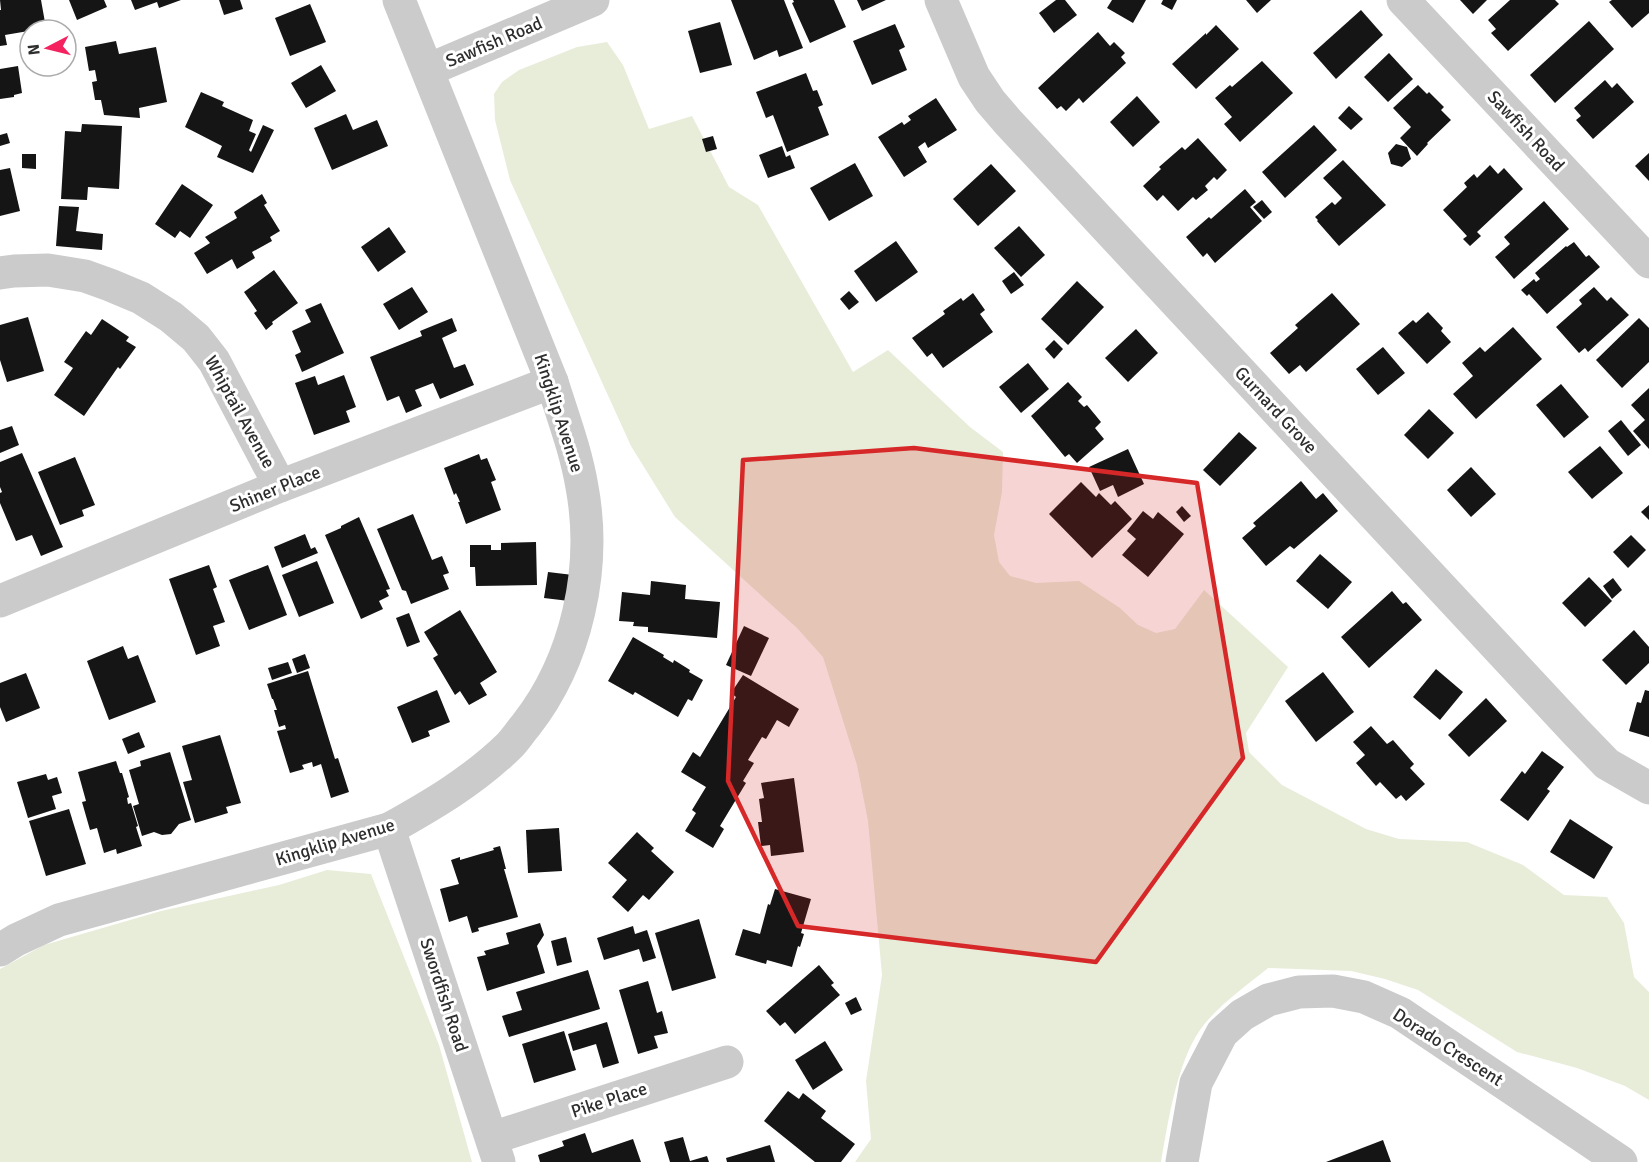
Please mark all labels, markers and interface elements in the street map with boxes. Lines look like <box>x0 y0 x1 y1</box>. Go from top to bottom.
street label: Sawfish Road <box>442 12 546 72</box>
north arrow <box>18 18 78 78</box>
text: N <box>24 43 45 56</box>
street label: Sawfish Road <box>1483 86 1569 176</box>
street label: Kingklip Avenue <box>529 351 589 475</box>
street label: Whiptail Avenue <box>200 352 280 472</box>
street label: Gurnard Grove <box>1230 362 1322 458</box>
street label: Shiner Place <box>226 461 324 517</box>
street label: Kingklip Avenue <box>273 813 397 871</box>
street label: Swordfish Road <box>415 935 473 1055</box>
street label: Dorado Crescent <box>1389 1003 1507 1091</box>
street label: Pike Place <box>568 1077 650 1123</box>

